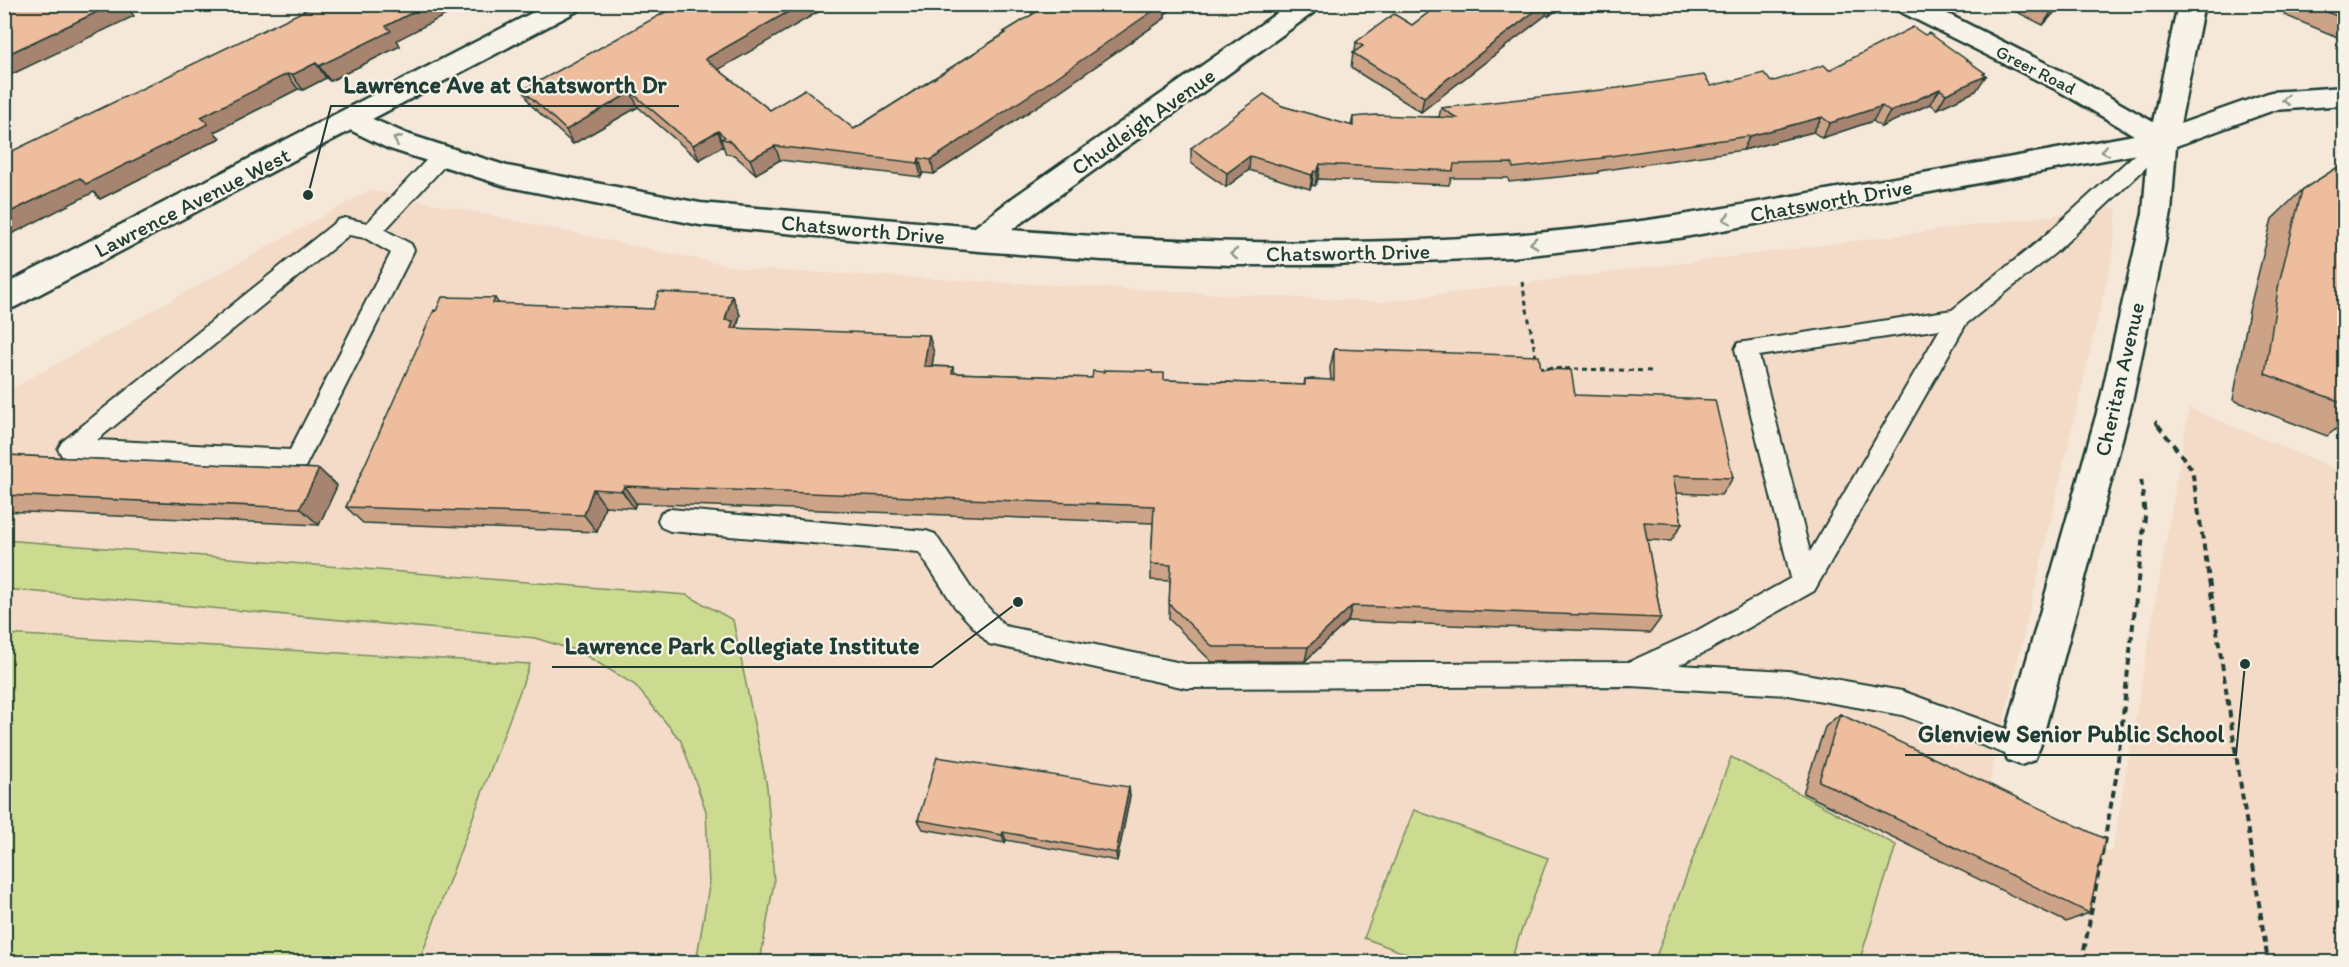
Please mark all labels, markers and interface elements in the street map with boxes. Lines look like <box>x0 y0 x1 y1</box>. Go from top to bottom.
street label: Greer Road <box>1992 40 2080 100</box>
street label: Chudleigh Avenue <box>1066 62 1220 181</box>
callout: Lawrence Ave at Chatsworth Dr <box>331 64 679 106</box>
text: Lawrence Ave at Chatsworth Dr <box>343 70 668 99</box>
one-way arrow <box>2282 93 2291 106</box>
one-way arrow <box>392 135 403 147</box>
street label: Lawrence Avenue West <box>90 141 295 264</box>
one-way arrow <box>2101 144 2111 157</box>
street label: Chatsworth Drive <box>1748 173 1914 228</box>
street label: Chatsworth Drive <box>780 209 946 250</box>
one-way arrow <box>1723 212 1733 225</box>
one-way arrow <box>1529 237 1538 249</box>
street label: Chatsworth Drive <box>1266 238 1430 267</box>
one-way arrow <box>1230 248 1239 260</box>
street label: Cheritan Avenue <box>2089 299 2150 459</box>
callout: Lawrence Park Collegiate Institute <box>552 625 932 667</box>
text: Lawrence Park Collegiate Institute <box>565 631 919 661</box>
callout: Glenview Senior Public School <box>1905 713 2236 755</box>
text: Glenview Senior Public School <box>1918 719 2224 748</box>

